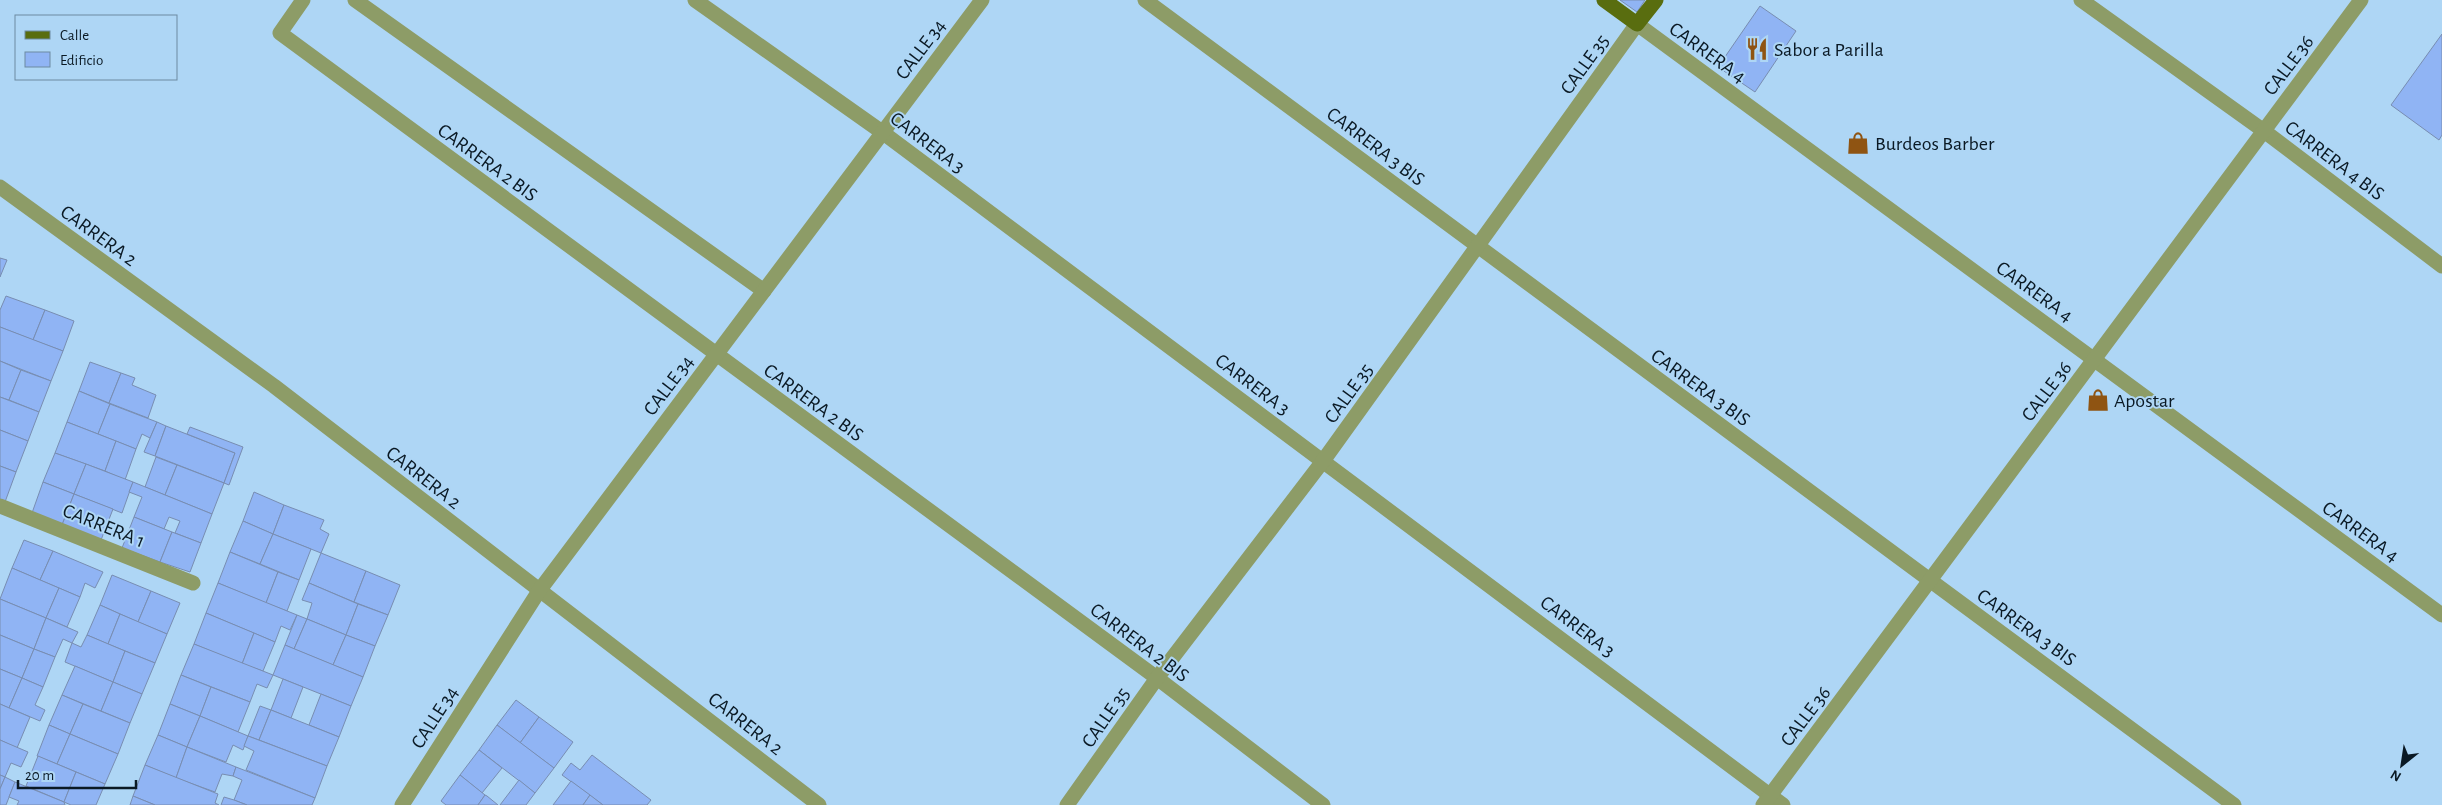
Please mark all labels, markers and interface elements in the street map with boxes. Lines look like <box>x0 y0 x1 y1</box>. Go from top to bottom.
legend <box>15 15 178 80</box>
street label: CALLE 34 <box>892 16 950 83</box>
street label: CARRERA 4 <box>1665 18 1749 87</box>
text: Calle <box>60 28 89 43</box>
street label: CALLE 35 <box>1557 31 1613 98</box>
street label: CALLE 36 <box>2260 32 2318 99</box>
restaurant icon: Sabor a Parilla <box>1744 36 1770 62</box>
place label: Sabor a Parilla <box>1774 40 1884 60</box>
text: Edificio <box>60 53 103 68</box>
street label: CARRERA 3 BIS <box>1323 104 1428 190</box>
street label: CARRERA 3 <box>886 108 969 177</box>
street label: CARRERA 4 BIS <box>2281 117 2388 204</box>
street label: CARRERA 2 BIS <box>434 120 541 205</box>
shop icon: Burdeos Barber <box>1845 130 1871 156</box>
place label: Burdeos Barber <box>1875 134 1995 154</box>
street label: CARRERA 2 <box>57 202 140 270</box>
street label: CARRERA 4 <box>1992 257 2076 326</box>
street label: CARRERA 3 BIS <box>1647 345 1754 430</box>
street label: CARRERA 3 <box>1211 350 1294 419</box>
street label: CALLE 34 <box>640 352 698 419</box>
street label: CALLE 36 <box>2018 358 2076 425</box>
street label: CARRERA 2 BIS <box>760 360 867 445</box>
street label: CALLE 35 <box>1321 360 1377 427</box>
shop icon: Apostar <box>2085 387 2111 413</box>
place label: Apostar <box>2114 391 2175 411</box>
street label: CARRERA 2 <box>382 443 465 513</box>
street label: CARRERA 4 <box>2318 497 2402 566</box>
street label: CARRERA 1 <box>60 500 148 551</box>
street label: CARRERA 3 BIS <box>1973 585 2080 670</box>
street label: CARRERA 3 <box>1536 592 1619 661</box>
street label: CARRERA 2 BIS <box>1086 599 1192 686</box>
street label: CALLE 34 <box>408 683 462 752</box>
street label: CALLE 36 <box>1777 683 1835 750</box>
street label: CALLE 35 <box>1078 684 1134 751</box>
street label: CARRERA 2 <box>704 689 787 759</box>
north arrow <box>2377 740 2427 790</box>
scale bar <box>18 758 135 790</box>
text: N <box>2388 767 2404 784</box>
text: 20 m <box>25 768 54 783</box>

